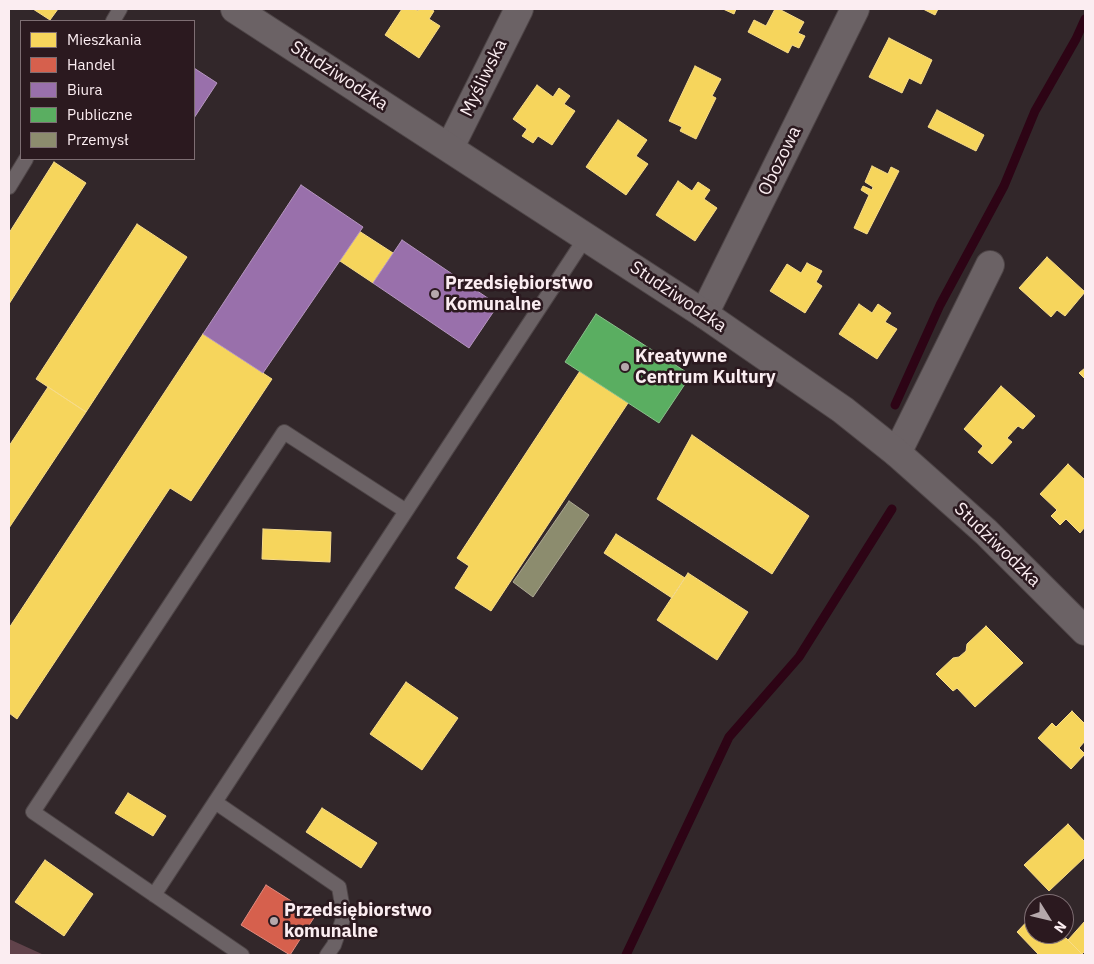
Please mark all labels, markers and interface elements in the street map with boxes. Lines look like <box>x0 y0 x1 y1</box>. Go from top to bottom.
legend <box>20 20 195 160</box>
text: Mieszkania <box>67 30 141 49</box>
street label: Studziwodzka <box>286 36 392 116</box>
street label: Myśliwska <box>456 36 512 120</box>
text: Handel <box>67 55 115 74</box>
text: Biura <box>67 80 103 99</box>
text: Publiczne <box>67 105 132 124</box>
street label: Obozowa <box>754 123 806 199</box>
text: Przemysł <box>67 130 128 149</box>
street label: Studziwodzka <box>626 257 730 337</box>
place label: Przedsiębiorstwo Komunalne <box>445 273 593 316</box>
marker: Przedsiębiorstwo Komunalne <box>429 288 441 300</box>
place label: Kreatywne Centrum Kultury <box>635 346 776 388</box>
marker: Kreatywne Centrum Kultury <box>619 361 631 373</box>
street label: Studziwodzka <box>949 498 1045 592</box>
north arrow <box>1024 894 1074 944</box>
place label: Przedsiębiorstwo komunalne <box>284 900 432 942</box>
marker: Przedsiębiorstwo komunalne <box>268 915 280 927</box>
text: N <box>1050 918 1071 937</box>

